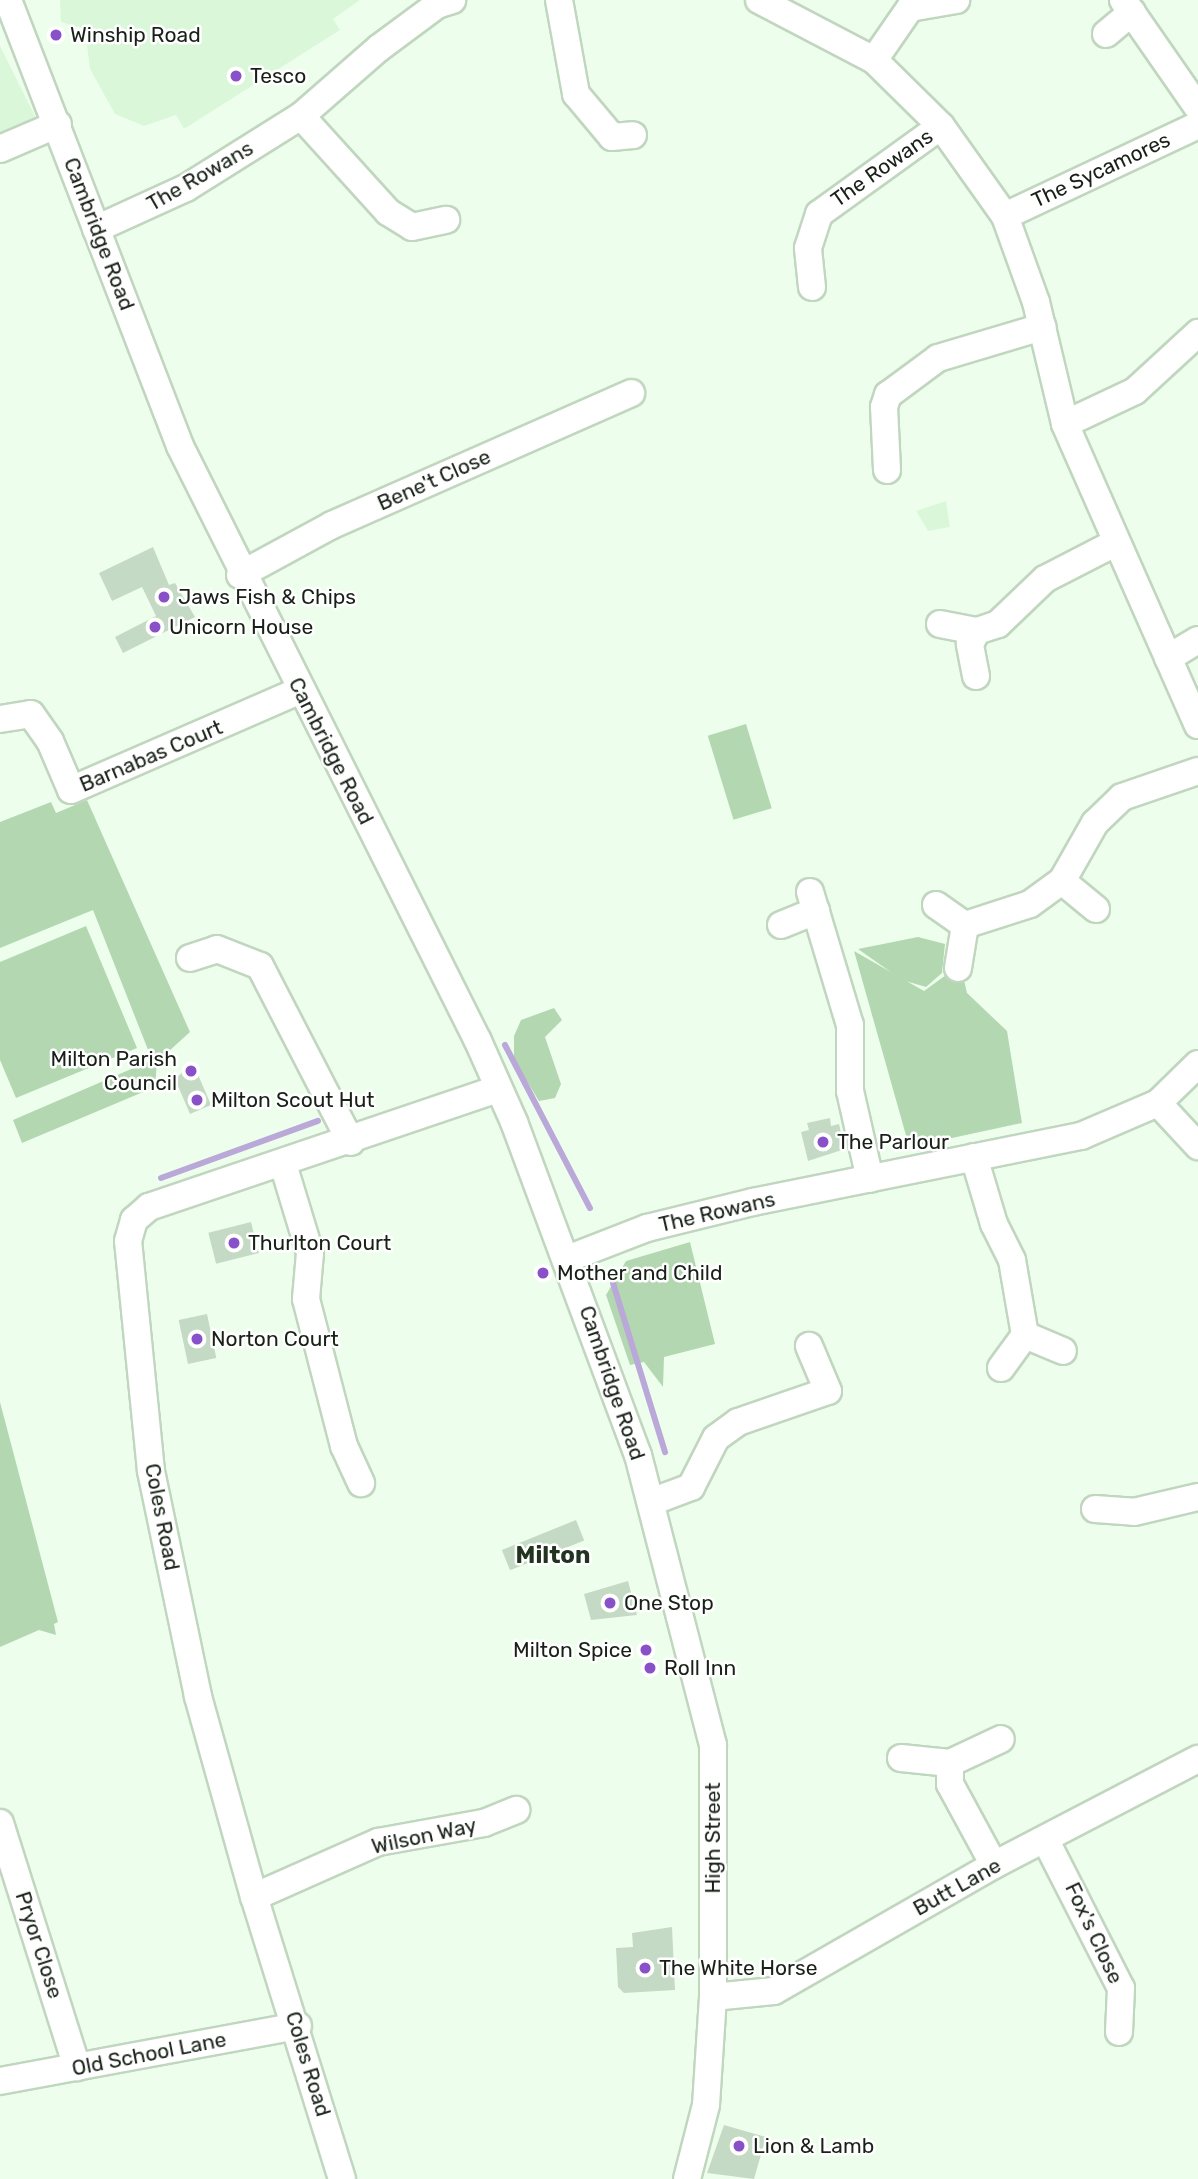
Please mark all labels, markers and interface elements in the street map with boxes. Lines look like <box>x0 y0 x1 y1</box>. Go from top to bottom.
place label: Winship Road <box>70 22 201 48</box>
marker: Winship Road <box>48 27 64 43</box>
place label: Tesco <box>250 63 306 89</box>
marker: Tesco <box>228 68 244 84</box>
street label: The Rowans <box>826 124 938 212</box>
street label: The Sycamores <box>1028 127 1174 213</box>
street label: The Rowans <box>142 135 258 217</box>
street label: Cambridge Road <box>58 154 140 314</box>
street label: Bene't Close <box>374 444 494 516</box>
place label: Jaws Fish & Chips <box>178 584 356 610</box>
marker: Jaws Fish & Chips <box>156 589 172 605</box>
place label: Unicorn House <box>169 614 313 640</box>
marker: Unicorn House <box>147 619 163 635</box>
street label: Cambridge Road <box>283 673 379 829</box>
street label: Barnabas Court <box>76 715 226 797</box>
place label: Milton Parish Council <box>51 1046 177 1096</box>
marker: Milton Parish Council <box>183 1063 199 1079</box>
place label: Milton Scout Hut <box>211 1087 375 1113</box>
marker: Milton Scout Hut <box>189 1092 205 1108</box>
place label: The Parlour <box>837 1129 949 1155</box>
marker: The Parlour <box>815 1134 831 1150</box>
street label: The Rowans <box>656 1186 778 1238</box>
place label: Thurlton Court <box>248 1230 391 1256</box>
marker: Thurlton Court <box>226 1235 242 1251</box>
place label: Mother and Child <box>557 1260 723 1286</box>
marker: Mother and Child <box>535 1265 551 1281</box>
street label: Cambridge Road <box>574 1303 650 1463</box>
place label: Norton Court <box>211 1326 339 1352</box>
marker: Norton Court <box>189 1331 205 1347</box>
street label: Coles Road <box>139 1461 185 1573</box>
district label: Milton <box>516 1542 590 1570</box>
place label: One Stop <box>624 1590 714 1616</box>
marker: One Stop <box>602 1595 618 1611</box>
place label: Milton Spice <box>513 1637 632 1663</box>
marker: Milton Spice <box>638 1642 654 1658</box>
place label: Roll Inn <box>664 1655 736 1681</box>
marker: Roll Inn <box>642 1660 658 1676</box>
street label: High Street <box>700 1782 726 1894</box>
street label: Wilson Way <box>369 1813 479 1859</box>
street label: Butt Lane <box>909 1853 1005 1921</box>
street label: Fox's Close <box>1060 1878 1128 1988</box>
street label: Pryor Close <box>10 1888 68 2002</box>
place label: The White Horse <box>659 1955 818 1981</box>
marker: The White Horse <box>637 1960 653 1976</box>
street label: Coles Road <box>280 2008 336 2120</box>
street label: Old School Lane <box>70 2027 228 2081</box>
place label: Lion & Lamb <box>753 2133 874 2159</box>
marker: Lion & Lamb <box>731 2138 747 2154</box>

